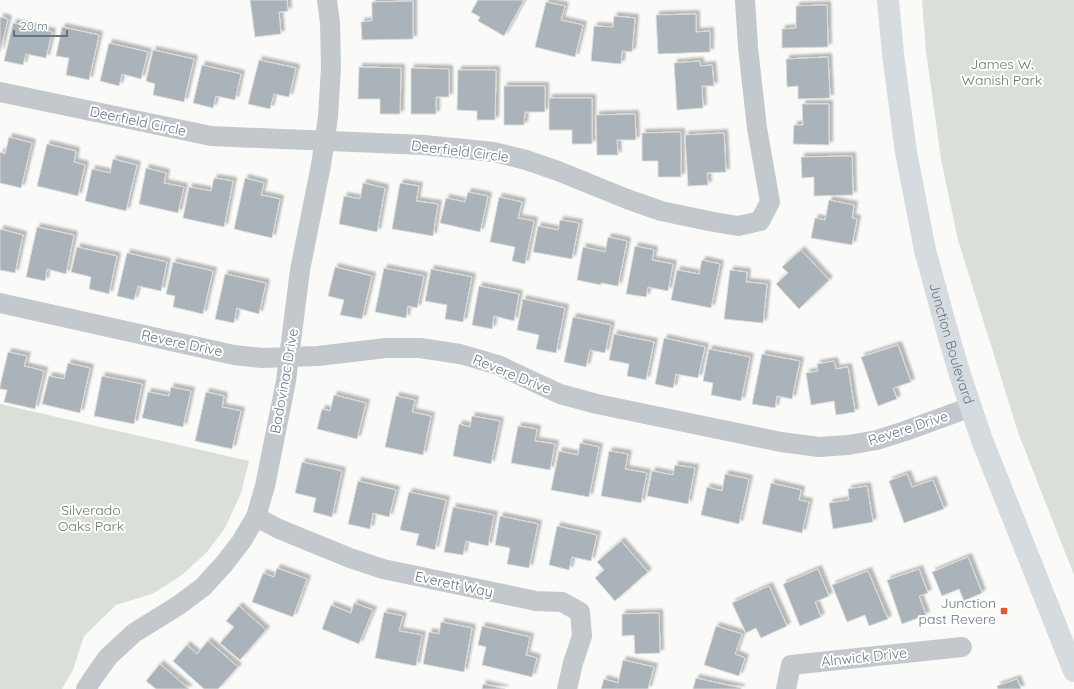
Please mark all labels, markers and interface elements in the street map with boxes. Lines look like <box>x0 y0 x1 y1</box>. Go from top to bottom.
scale bar <box>14 12 67 38</box>
text: 20 m <box>20 18 48 33</box>
park label: James W. Wanish Park <box>962 55 1042 89</box>
street label: Deerfield Circle <box>88 102 188 140</box>
street label: Deerfield Circle <box>410 136 510 166</box>
street label: Junction Boulevard <box>925 281 978 406</box>
street label: Revere Drive <box>140 326 225 360</box>
street label: Badovinac Drive <box>266 327 302 435</box>
street label: Revere Drive <box>470 350 554 398</box>
street label: Revere Drive <box>866 407 950 449</box>
park label: Silverado Oaks Park <box>58 501 124 535</box>
street label: Everett Way <box>413 567 495 601</box>
place label: Junction past Revere <box>919 594 996 628</box>
marker: Junction past Revere <box>999 606 1009 616</box>
street label: Alnwick Drive <box>820 644 908 670</box>

